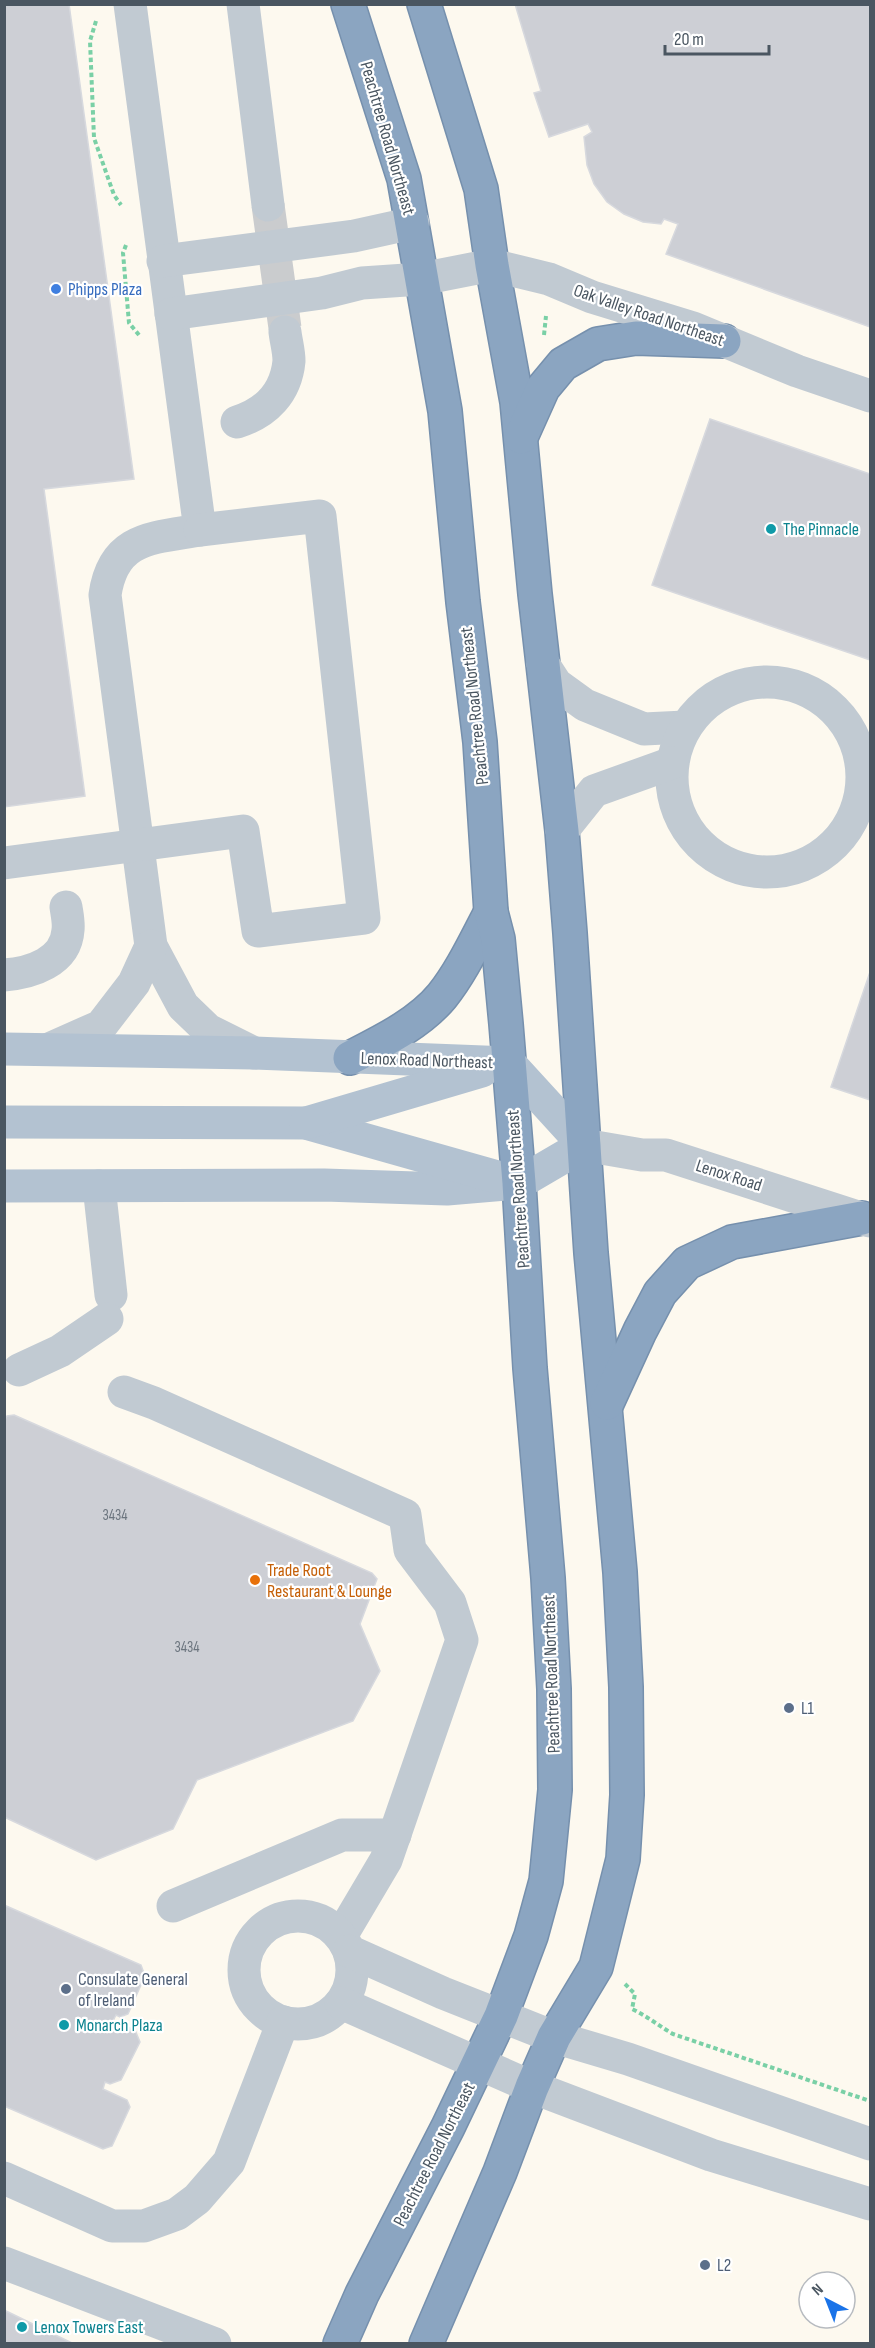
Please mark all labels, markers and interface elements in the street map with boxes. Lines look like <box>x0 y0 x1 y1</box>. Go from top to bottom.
scale bar <box>665 18 768 56</box>
text: 20 m <box>674 29 704 50</box>
street label: Peachtree Road Northeast <box>356 59 420 218</box>
place label: Phipps Plaza <box>68 279 142 300</box>
street label: Oak Valley Road Northeast <box>571 280 727 351</box>
marker: Phipps Plaza <box>49 282 63 296</box>
place label: The Pinnacle <box>783 519 859 540</box>
marker: The Pinnacle <box>764 522 778 536</box>
street label: Peachtree Road Northeast <box>456 625 493 786</box>
street label: Lenox Road Northeast <box>360 1048 494 1073</box>
street label: Peachtree Road Northeast <box>502 1109 535 1269</box>
street label: Lenox Road <box>693 1155 765 1196</box>
house number: 3434 <box>102 1506 128 1525</box>
place label: Trade Root Restaurant & Lounge <box>267 1560 392 1602</box>
marker: Trade Root Restaurant & Lounge <box>248 1573 262 1587</box>
street label: Peachtree Road Northeast <box>538 1594 565 1754</box>
house number: 3434 <box>174 1638 200 1657</box>
place label: L1 <box>801 1698 815 1719</box>
marker: L1 <box>782 1701 796 1715</box>
place label: Consulate General of Ireland <box>78 1969 188 2011</box>
marker: Consulate General of Ireland <box>59 1982 73 1996</box>
place label: Monarch Plaza <box>76 2015 163 2036</box>
marker: Monarch Plaza <box>57 2018 71 2032</box>
street label: Peachtree Road Northeast <box>389 2078 480 2230</box>
place label: L2 <box>717 2255 731 2276</box>
marker: L2 <box>698 2258 712 2272</box>
north arrow <box>797 2270 857 2330</box>
text: N <box>808 2280 827 2300</box>
place label: Lenox Towers East <box>34 2317 144 2338</box>
marker: Lenox Towers East <box>15 2320 29 2334</box>

